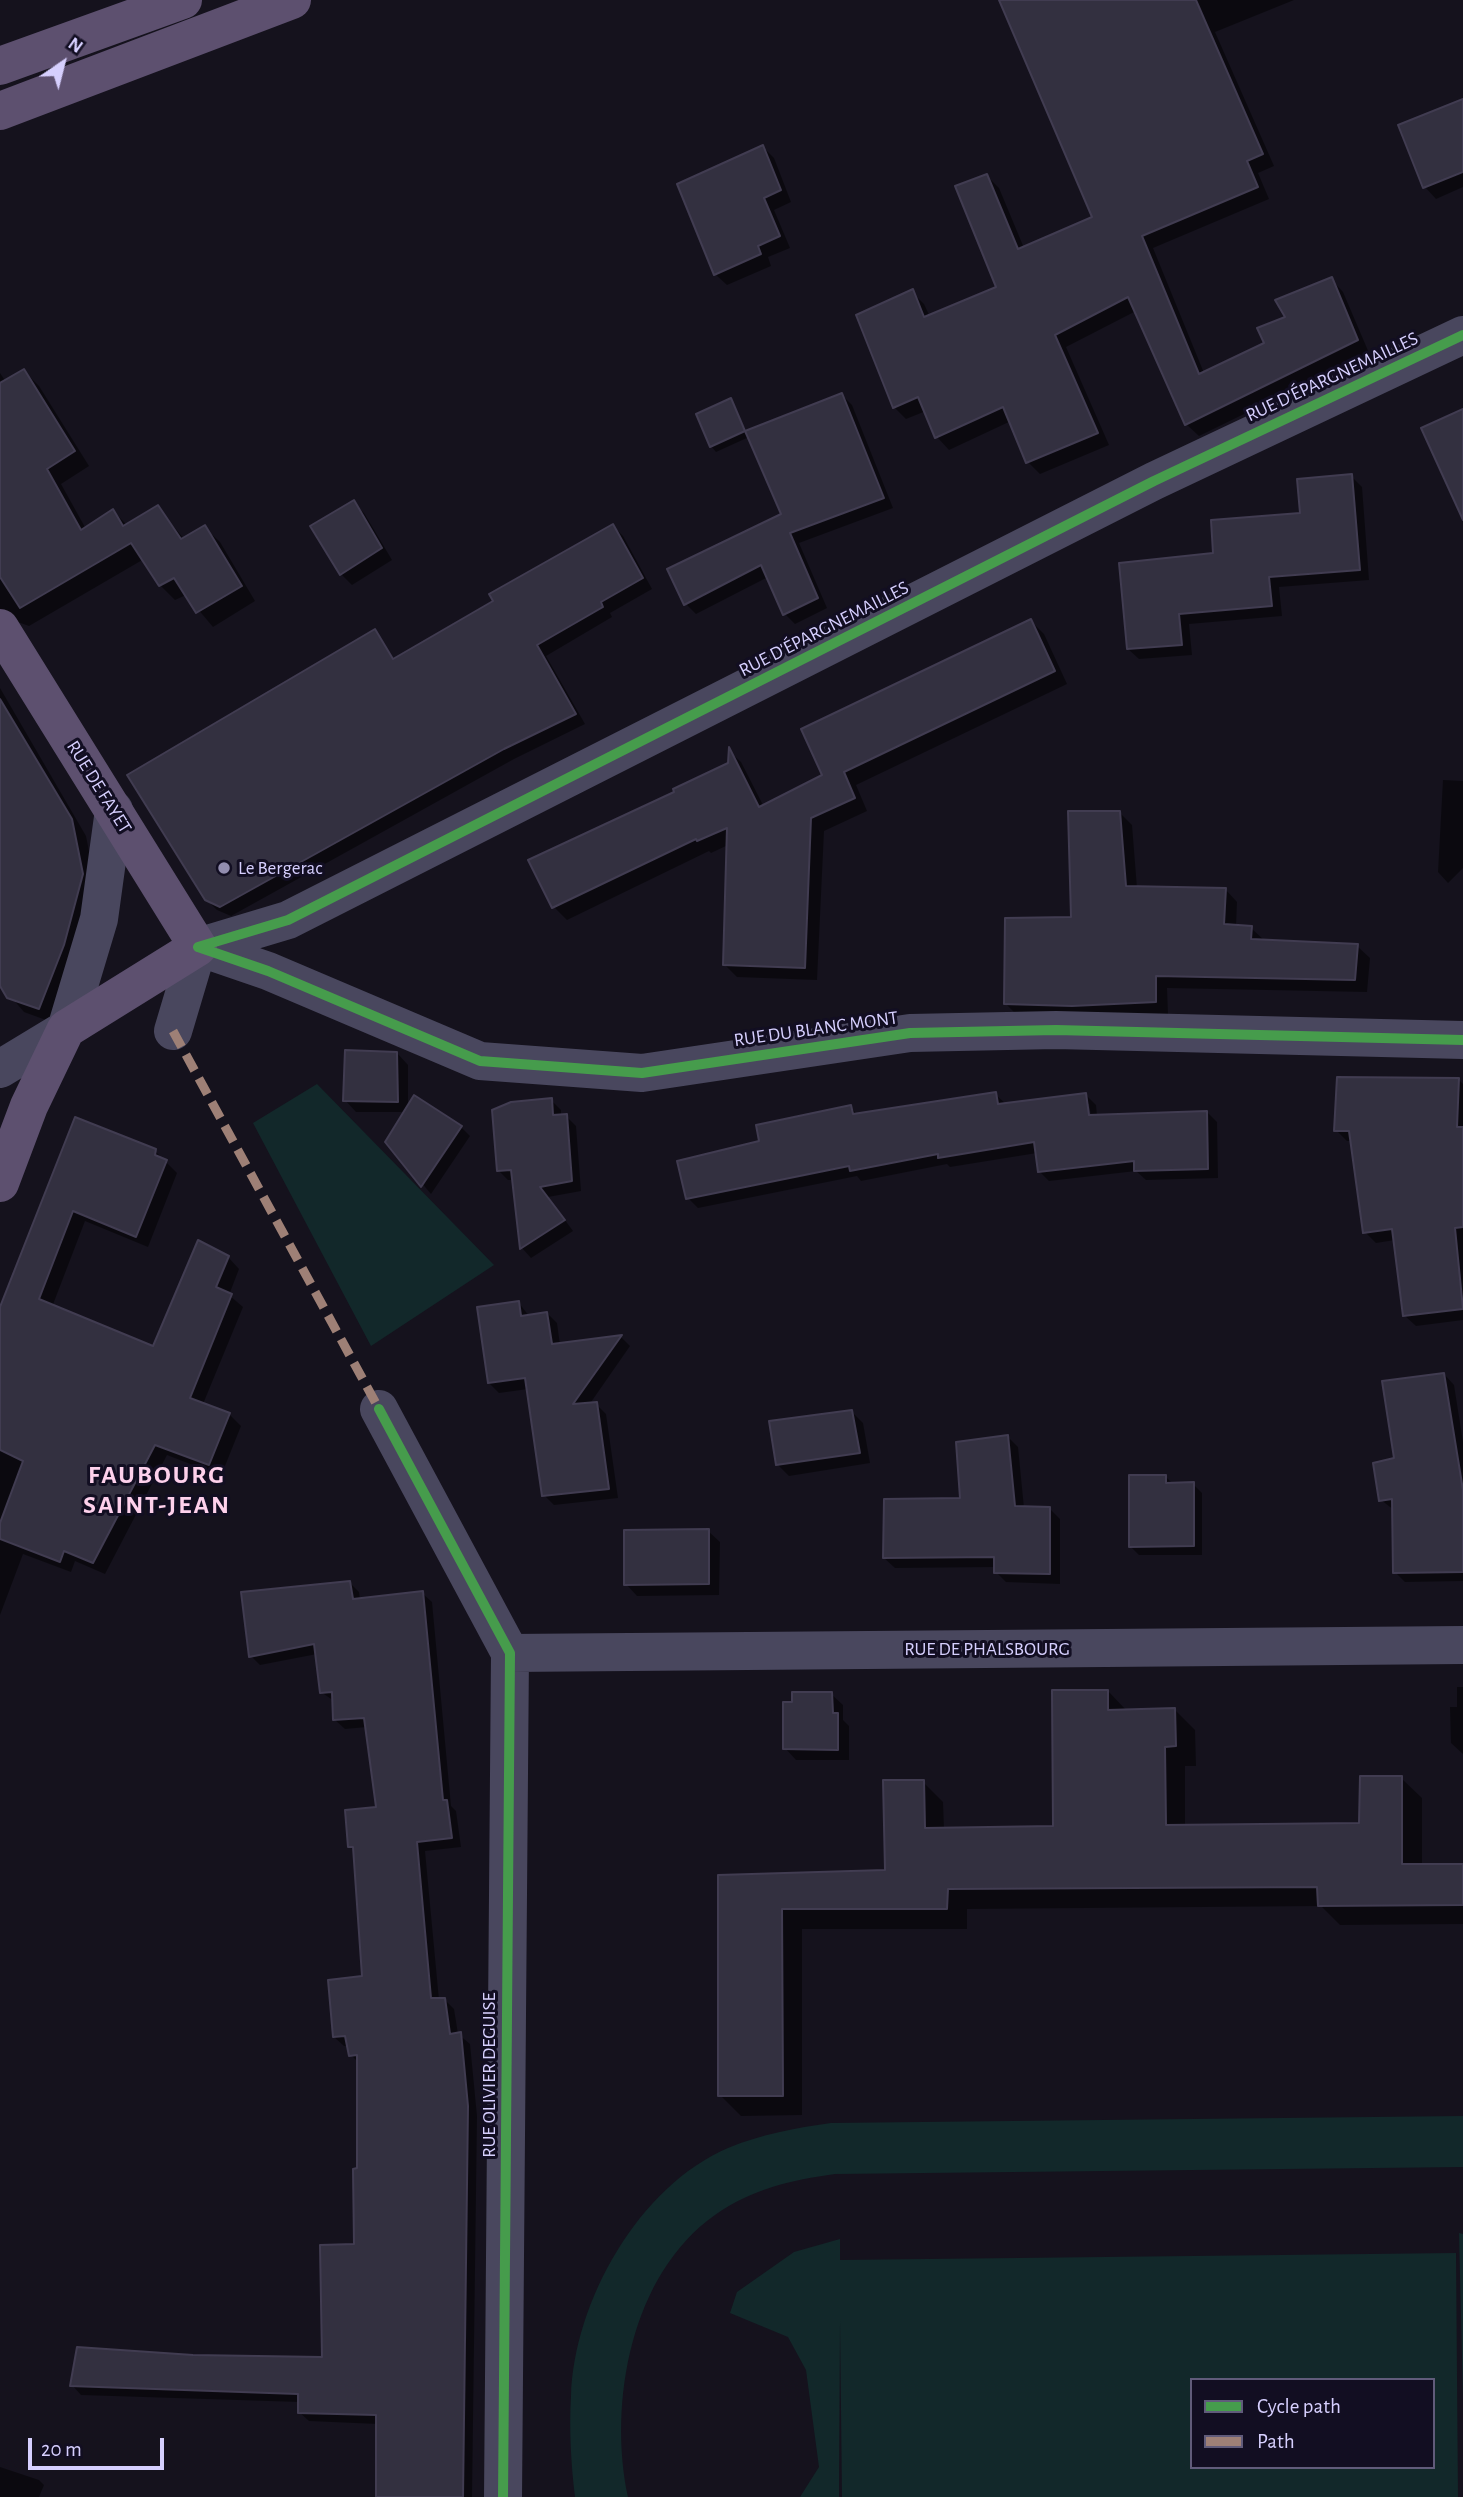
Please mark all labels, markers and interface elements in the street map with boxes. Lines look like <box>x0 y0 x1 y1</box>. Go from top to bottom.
north arrow <box>28 28 98 98</box>
text: N <box>64 34 86 57</box>
street label: RUE D'ÉPARGNEMAILLES <box>1242 327 1422 427</box>
street label: RUE D'ÉPARGNEMAILLES <box>735 576 913 682</box>
street label: RUE DE FAYET <box>61 736 137 838</box>
place label: Le Bergerac <box>238 857 322 879</box>
marker: Le Bergerac <box>216 860 232 876</box>
street label: RUE DU BLANC MONT <box>732 1006 900 1052</box>
district label: FAUBOURG SAINT-JEAN <box>84 1459 230 1520</box>
street label: RUE DE PHALSBOURG <box>904 1638 1070 1660</box>
street label: RUE OLIVIER DEGUISE <box>478 1992 500 2158</box>
legend <box>1190 2378 1435 2469</box>
text: Cycle path <box>1257 2396 1341 2417</box>
scale bar <box>32 2424 168 2468</box>
text: Path <box>1257 2431 1295 2452</box>
text: 20 m <box>41 2439 82 2460</box>

